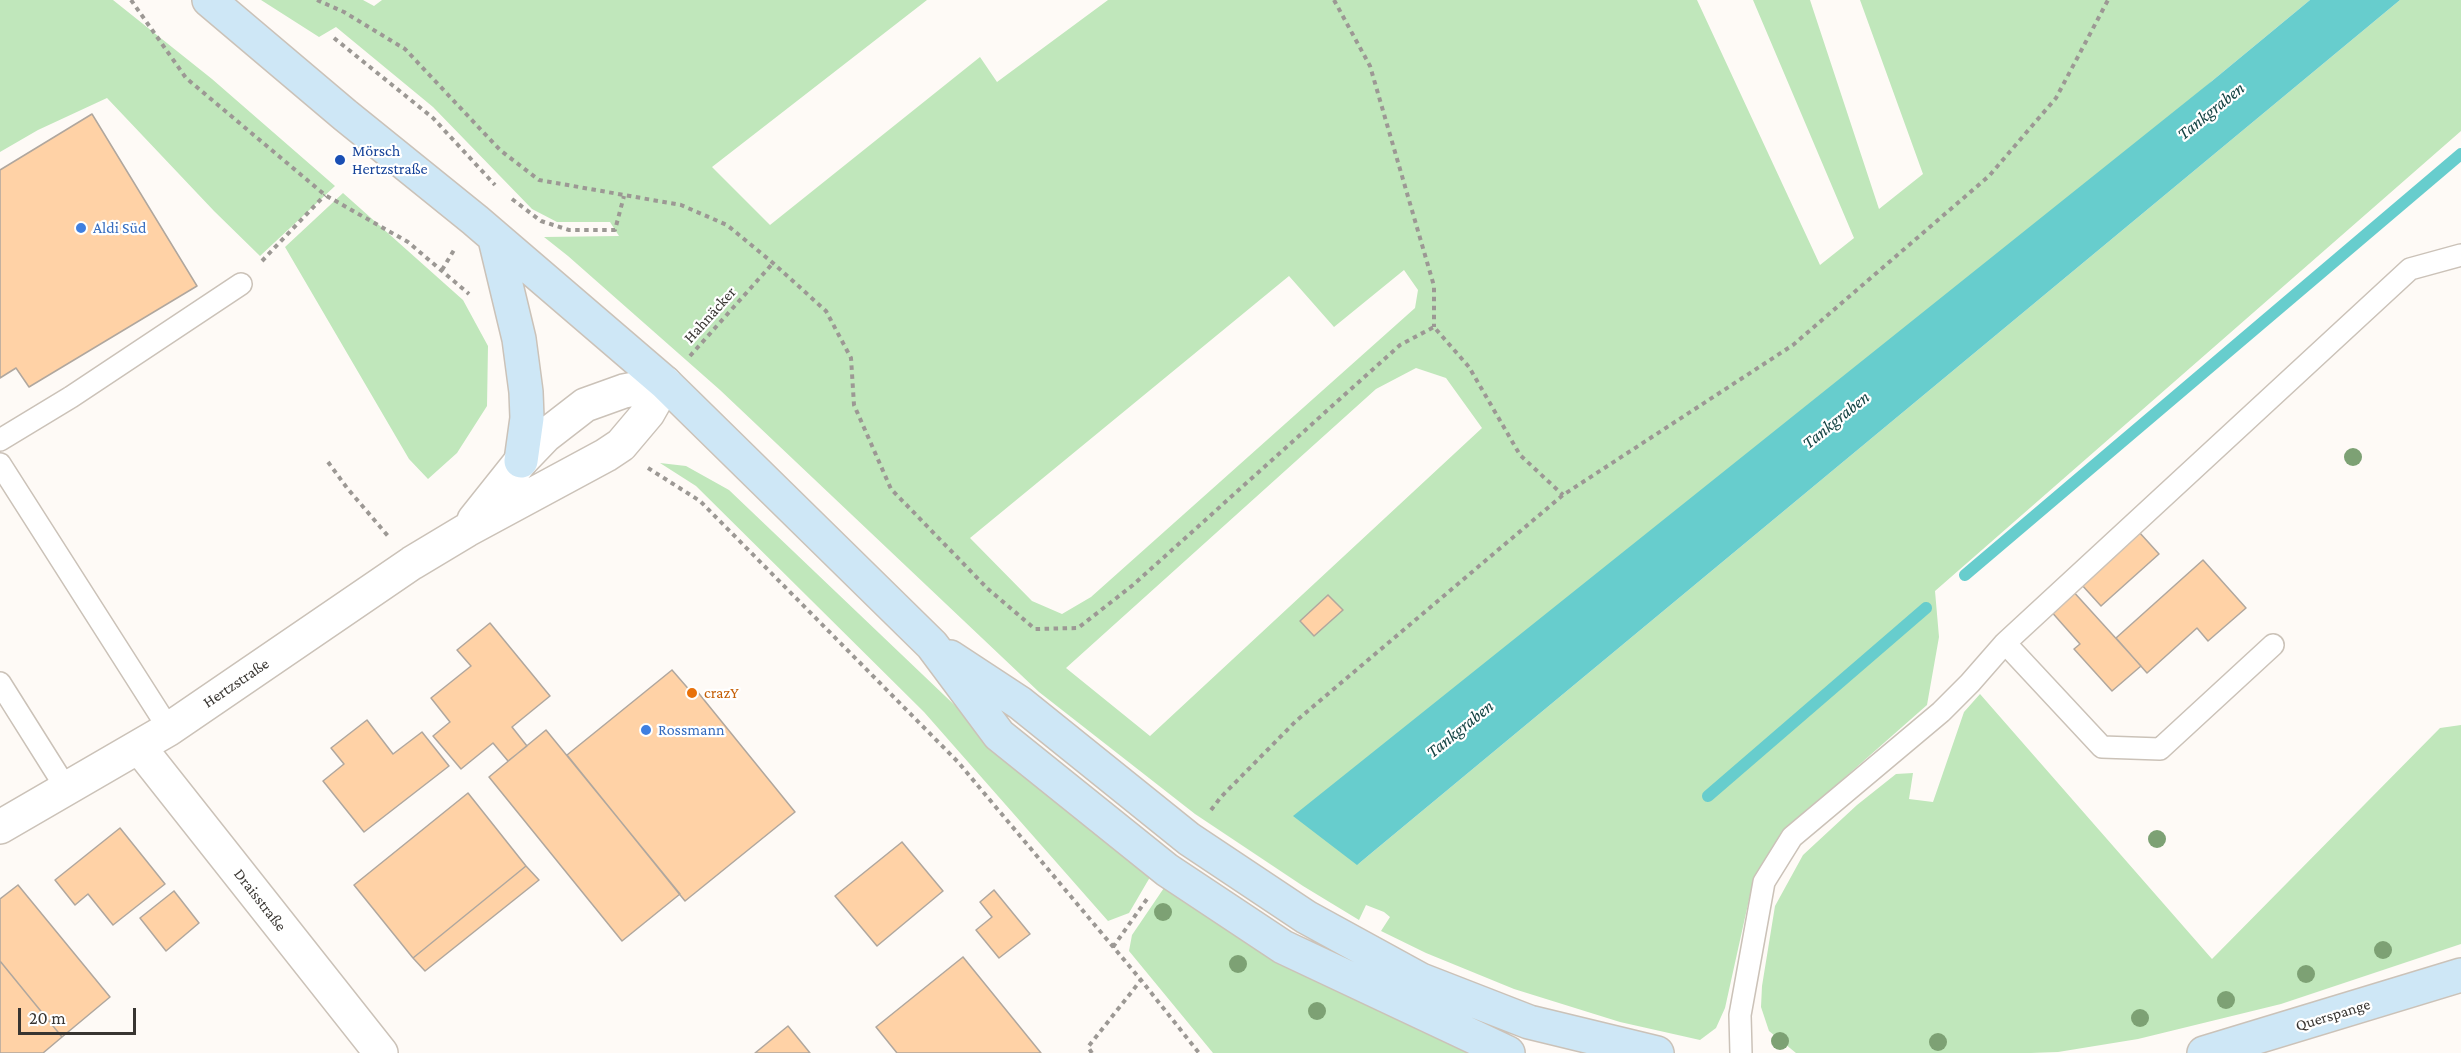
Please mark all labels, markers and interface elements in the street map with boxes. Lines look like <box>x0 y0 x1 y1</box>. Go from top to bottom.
water label: Tankgraben <box>2173 77 2249 145</box>
place label: Mörsch Hertzstraße <box>352 141 428 179</box>
marker: Mörsch Hertzstraße <box>333 153 347 167</box>
place label: Aldi Süd <box>93 218 146 238</box>
marker: Aldi Süd <box>74 221 88 235</box>
street label: Hahnäcker <box>680 283 740 347</box>
water label: Tankgraben <box>1798 386 1874 454</box>
street label: Hertzstraße <box>199 654 273 712</box>
place label: crazY <box>704 683 739 703</box>
marker: crazY <box>685 686 699 700</box>
water label: Tankgraben <box>1422 695 1498 763</box>
place label: Rossmann <box>658 720 725 740</box>
marker: Rossmann <box>639 723 653 737</box>
street label: Draisstraße <box>230 865 290 935</box>
street label: Querspange <box>2293 995 2373 1035</box>
scale bar <box>21 996 140 1034</box>
text: 20 m <box>29 1008 66 1028</box>

